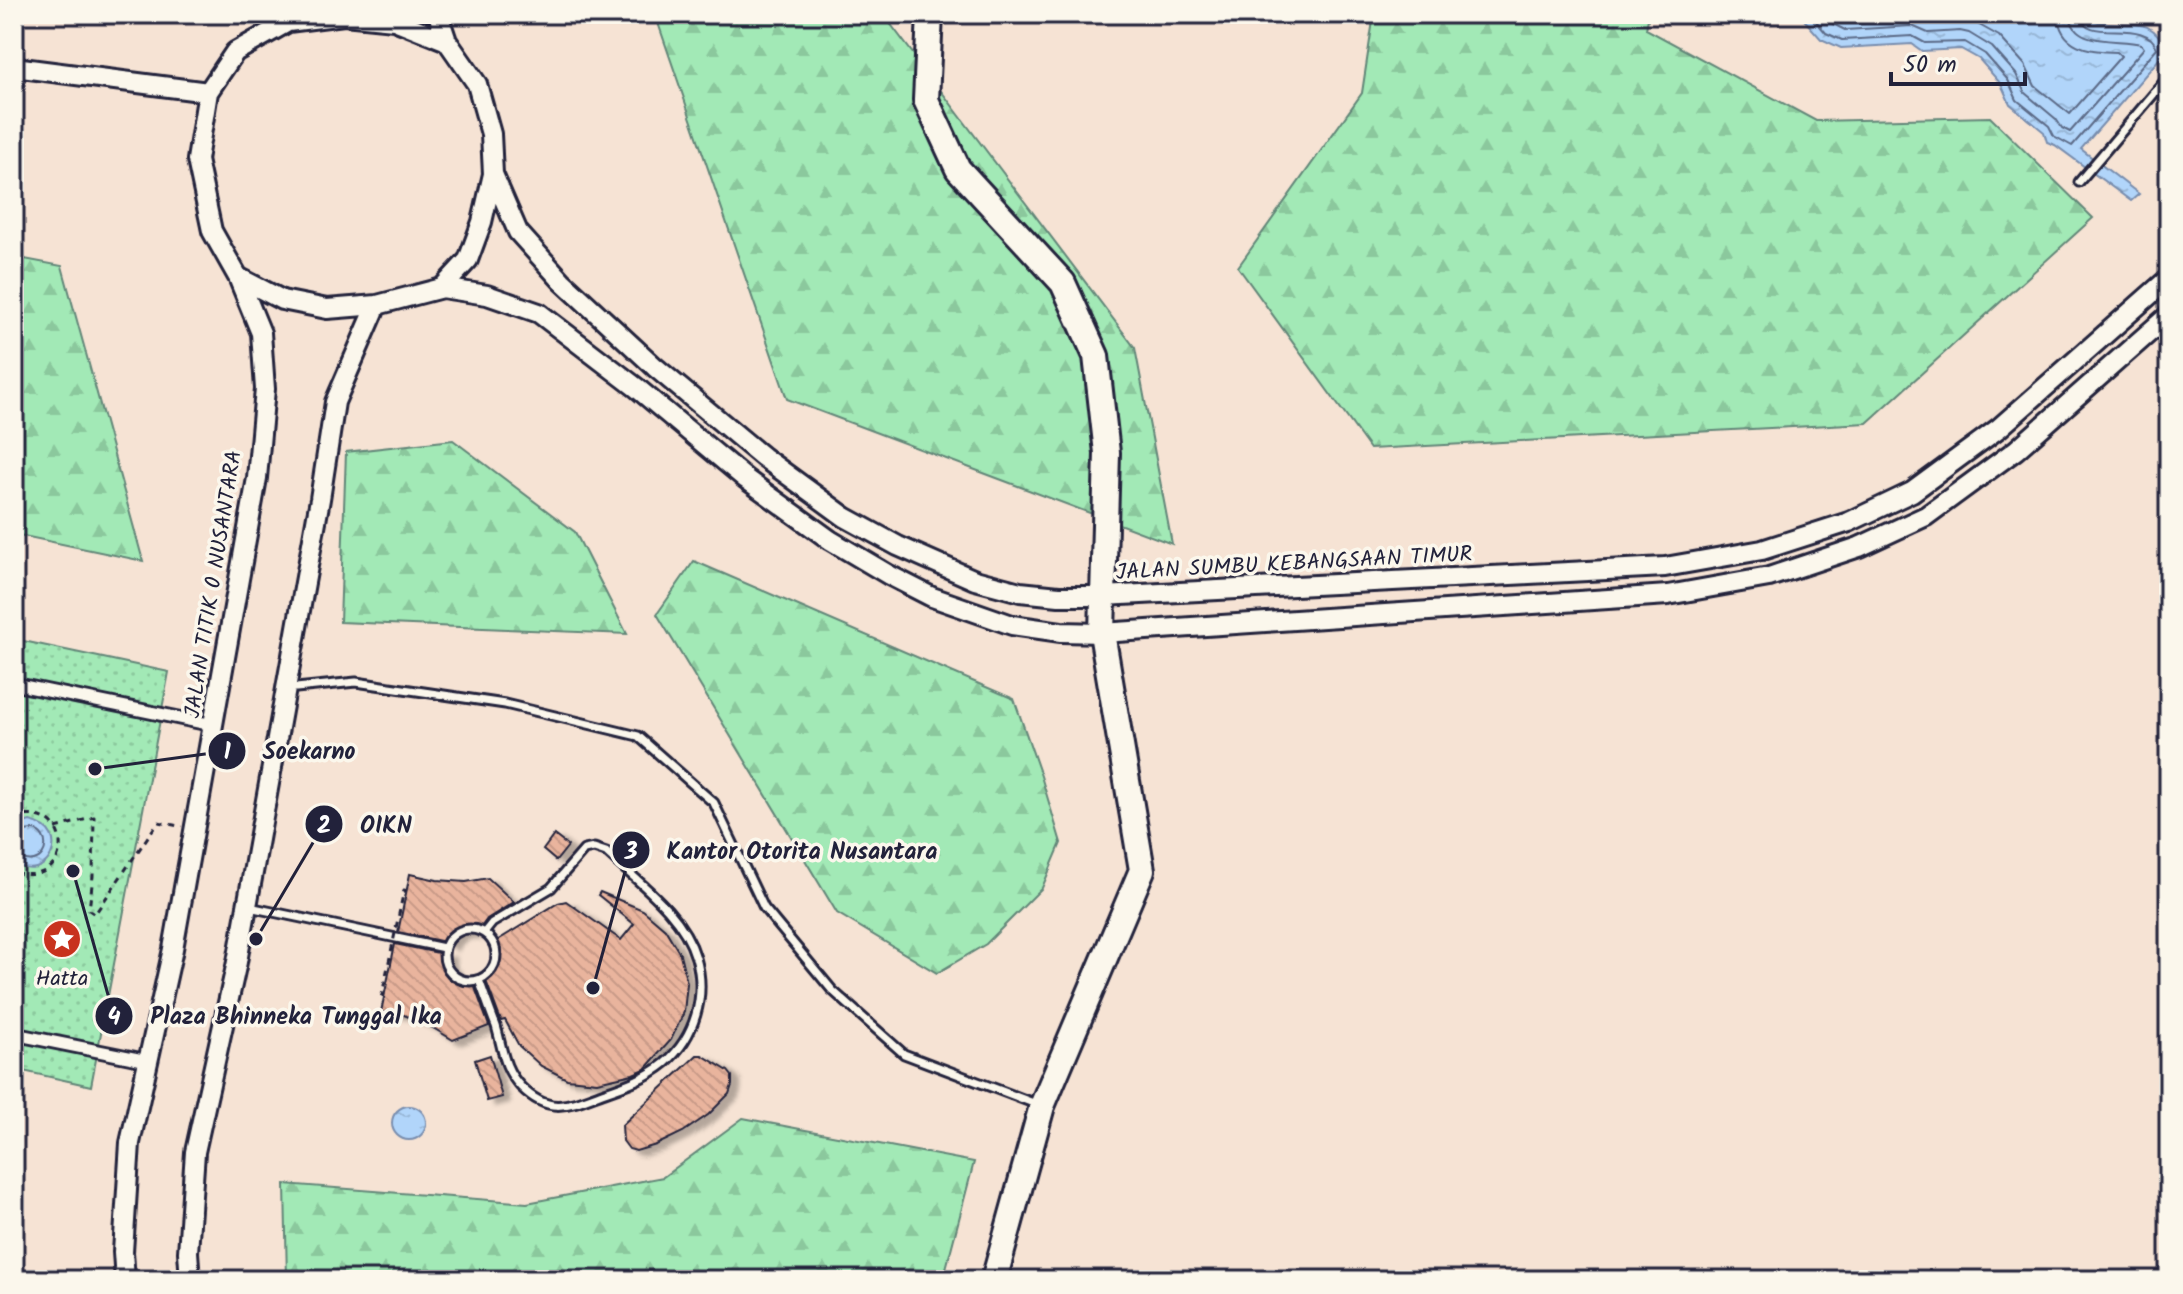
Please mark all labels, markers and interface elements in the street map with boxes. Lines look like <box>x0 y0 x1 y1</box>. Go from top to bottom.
scale bar <box>1891 36 2025 86</box>
text: 50 m <box>1903 46 1957 85</box>
street label: JALAN TITIK 0 NUSANTARA <box>176 448 253 721</box>
street label: JALAN SUMBU KEBANGSAAN TIMUR <box>1115 538 1473 591</box>
callout: Soekarno <box>207 727 371 775</box>
text: 1 <box>223 733 231 772</box>
text: Soekarno <box>263 733 356 772</box>
callout: OIKN <box>304 800 427 848</box>
text: 2 <box>317 807 331 846</box>
text: OIKN <box>360 807 412 846</box>
callout: Kantor Otorita Nusantara <box>611 826 954 874</box>
text: 3 <box>623 833 638 872</box>
text: Kantor Otorita Nusantara <box>666 833 938 872</box>
place icon: Hatta <box>41 918 83 960</box>
place label: Hatta <box>36 962 88 997</box>
callout: Plaza Bhinneka Tunggal Ika <box>94 992 458 1040</box>
text: 4 <box>107 998 121 1037</box>
text: Plaza Bhinneka Tunggal Ika <box>150 998 442 1037</box>

